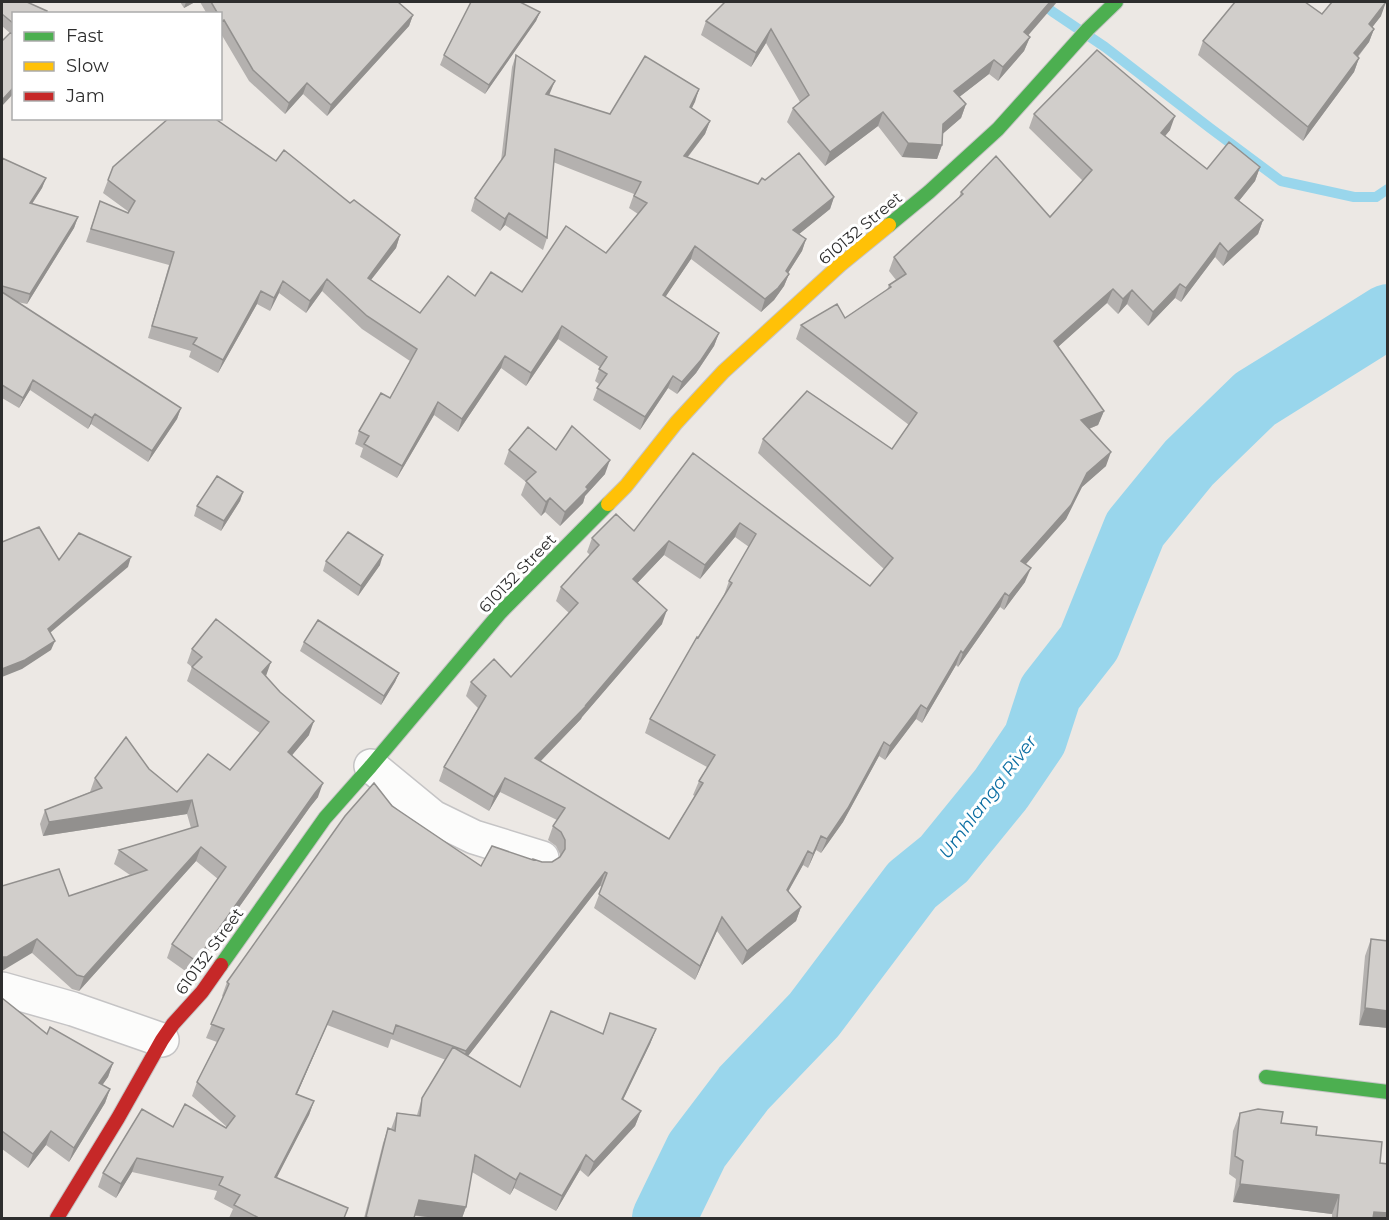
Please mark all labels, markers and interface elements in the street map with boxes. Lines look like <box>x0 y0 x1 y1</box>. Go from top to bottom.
legend <box>12 12 222 120</box>
text: Fast <box>66 25 104 47</box>
text: Slow <box>66 55 109 77</box>
text: Jam <box>65 85 105 107</box>
street label: 610132 Street <box>815 188 906 269</box>
street label: 610132 Street <box>475 530 560 617</box>
water label: Umhlanga River <box>934 730 1042 863</box>
street label: 610132 Street <box>172 904 248 998</box>

